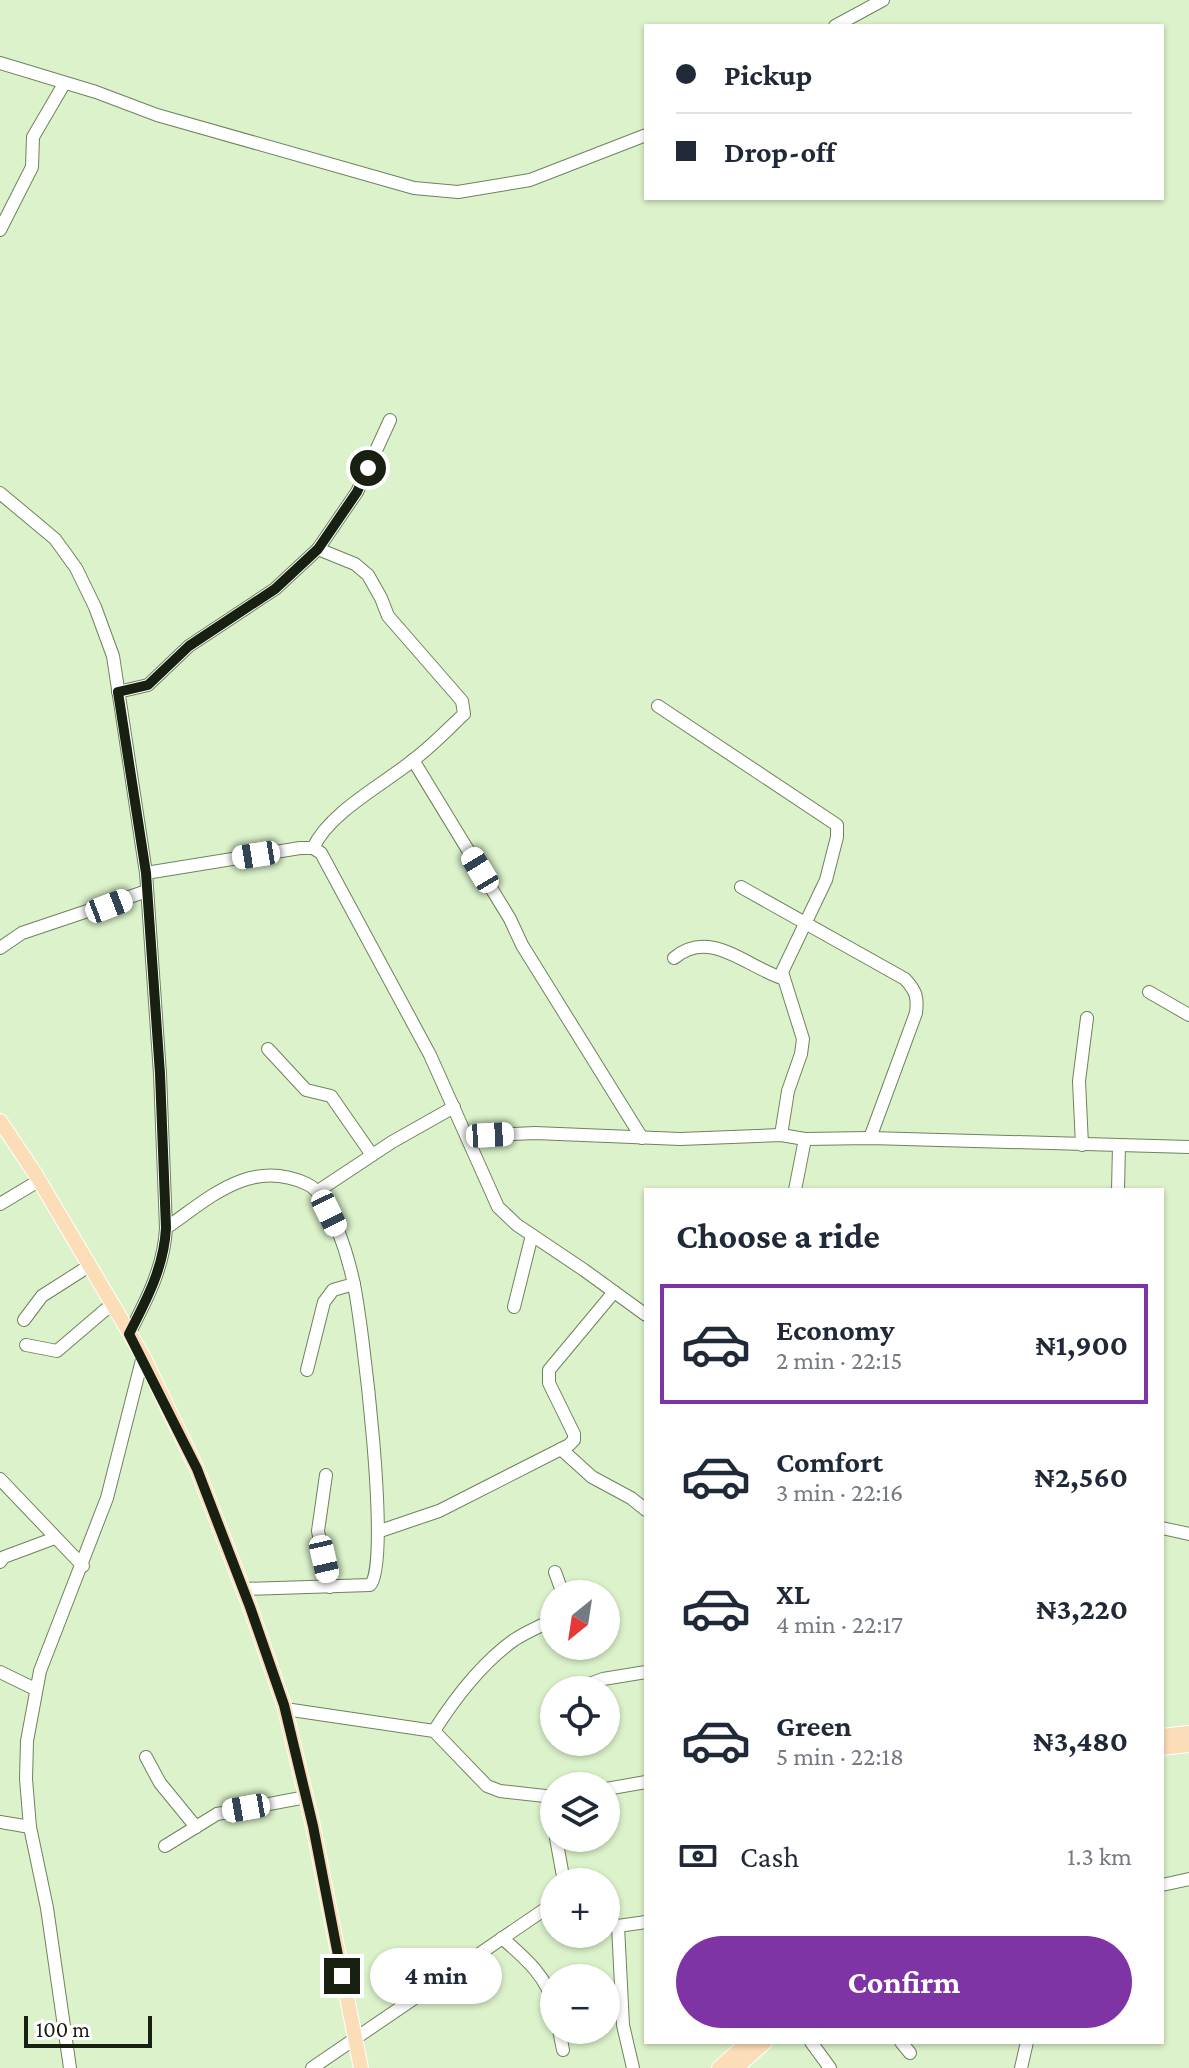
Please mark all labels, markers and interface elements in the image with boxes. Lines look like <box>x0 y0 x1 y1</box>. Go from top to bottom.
text: Pickup <box>724 58 812 91</box>
text: Drop-off <box>724 135 835 168</box>
route start <box>350 450 386 486</box>
car <box>230 839 282 871</box>
car <box>457 843 503 897</box>
car <box>82 886 136 926</box>
car <box>465 1122 515 1148</box>
car <box>308 1186 350 1240</box>
text: Choose a ride <box>676 1216 880 1256</box>
icon: car <box>680 1308 752 1380</box>
text: Economy <box>776 1313 895 1346</box>
text: ₦1,900 <box>1035 1328 1128 1361</box>
text: 2 min · 22:15 <box>776 1346 902 1375</box>
icon: car <box>680 1440 752 1512</box>
text: Comfort <box>776 1445 883 1478</box>
text: ₦2,560 <box>1035 1460 1128 1493</box>
text: 3 min · 22:16 <box>776 1478 903 1507</box>
car <box>307 1533 341 1585</box>
icon: car <box>680 1572 752 1644</box>
text: XL <box>776 1577 810 1610</box>
north arrow <box>540 1580 620 1660</box>
map controls <box>540 1580 620 2044</box>
text: ₦3,220 <box>1036 1592 1128 1625</box>
text: 4 min · 22:17 <box>776 1610 903 1639</box>
button: locate <box>540 1676 620 1756</box>
icon: car <box>680 1704 752 1776</box>
text: Green <box>776 1709 852 1742</box>
text: ₦3,480 <box>1033 1724 1128 1757</box>
text: 5 min · 22:18 <box>776 1742 904 1771</box>
button: layers <box>540 1772 620 1852</box>
car <box>220 1792 272 1824</box>
icon: cash <box>676 1834 720 1878</box>
text: Cash <box>740 1840 799 1873</box>
text: 1.3 km <box>1067 1842 1132 1871</box>
button: + <box>540 1868 620 1948</box>
button: Confirm <box>676 1936 1132 2028</box>
callout: 4 min <box>370 1948 502 2004</box>
route end <box>324 1958 360 1994</box>
text: 4 min <box>404 1961 468 1990</box>
button: − <box>540 1964 620 2044</box>
scale bar <box>24 2012 152 2048</box>
text: 100 m <box>36 2017 90 2042</box>

